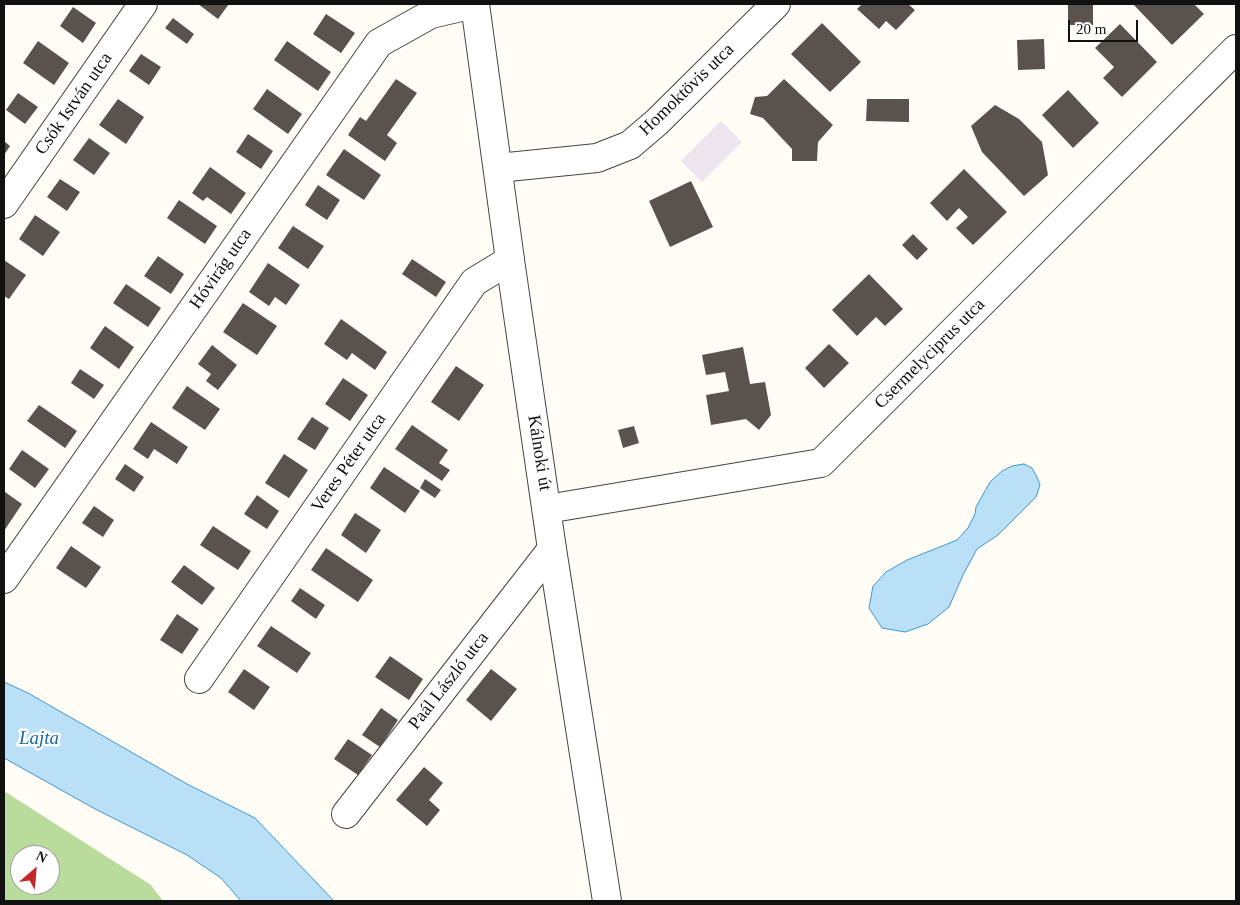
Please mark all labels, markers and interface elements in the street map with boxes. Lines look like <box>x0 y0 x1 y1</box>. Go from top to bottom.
scale bar <box>1070 10 1140 42</box>
text: 20 m <box>1076 21 1106 37</box>
street label: Homoktövis utca <box>635 39 739 141</box>
street label: Csók István utca <box>31 49 117 159</box>
street label: Hóvirág utca <box>185 225 257 313</box>
street label: Csermelyciprus utca <box>870 294 990 414</box>
street label: Veres Péter utca <box>307 409 391 517</box>
street label: Kálnoki út <box>522 414 556 492</box>
street label: Paál László utca <box>404 628 494 734</box>
water label: Lajta <box>19 728 59 750</box>
north arrow <box>10 845 60 895</box>
text: N <box>34 848 49 866</box>

